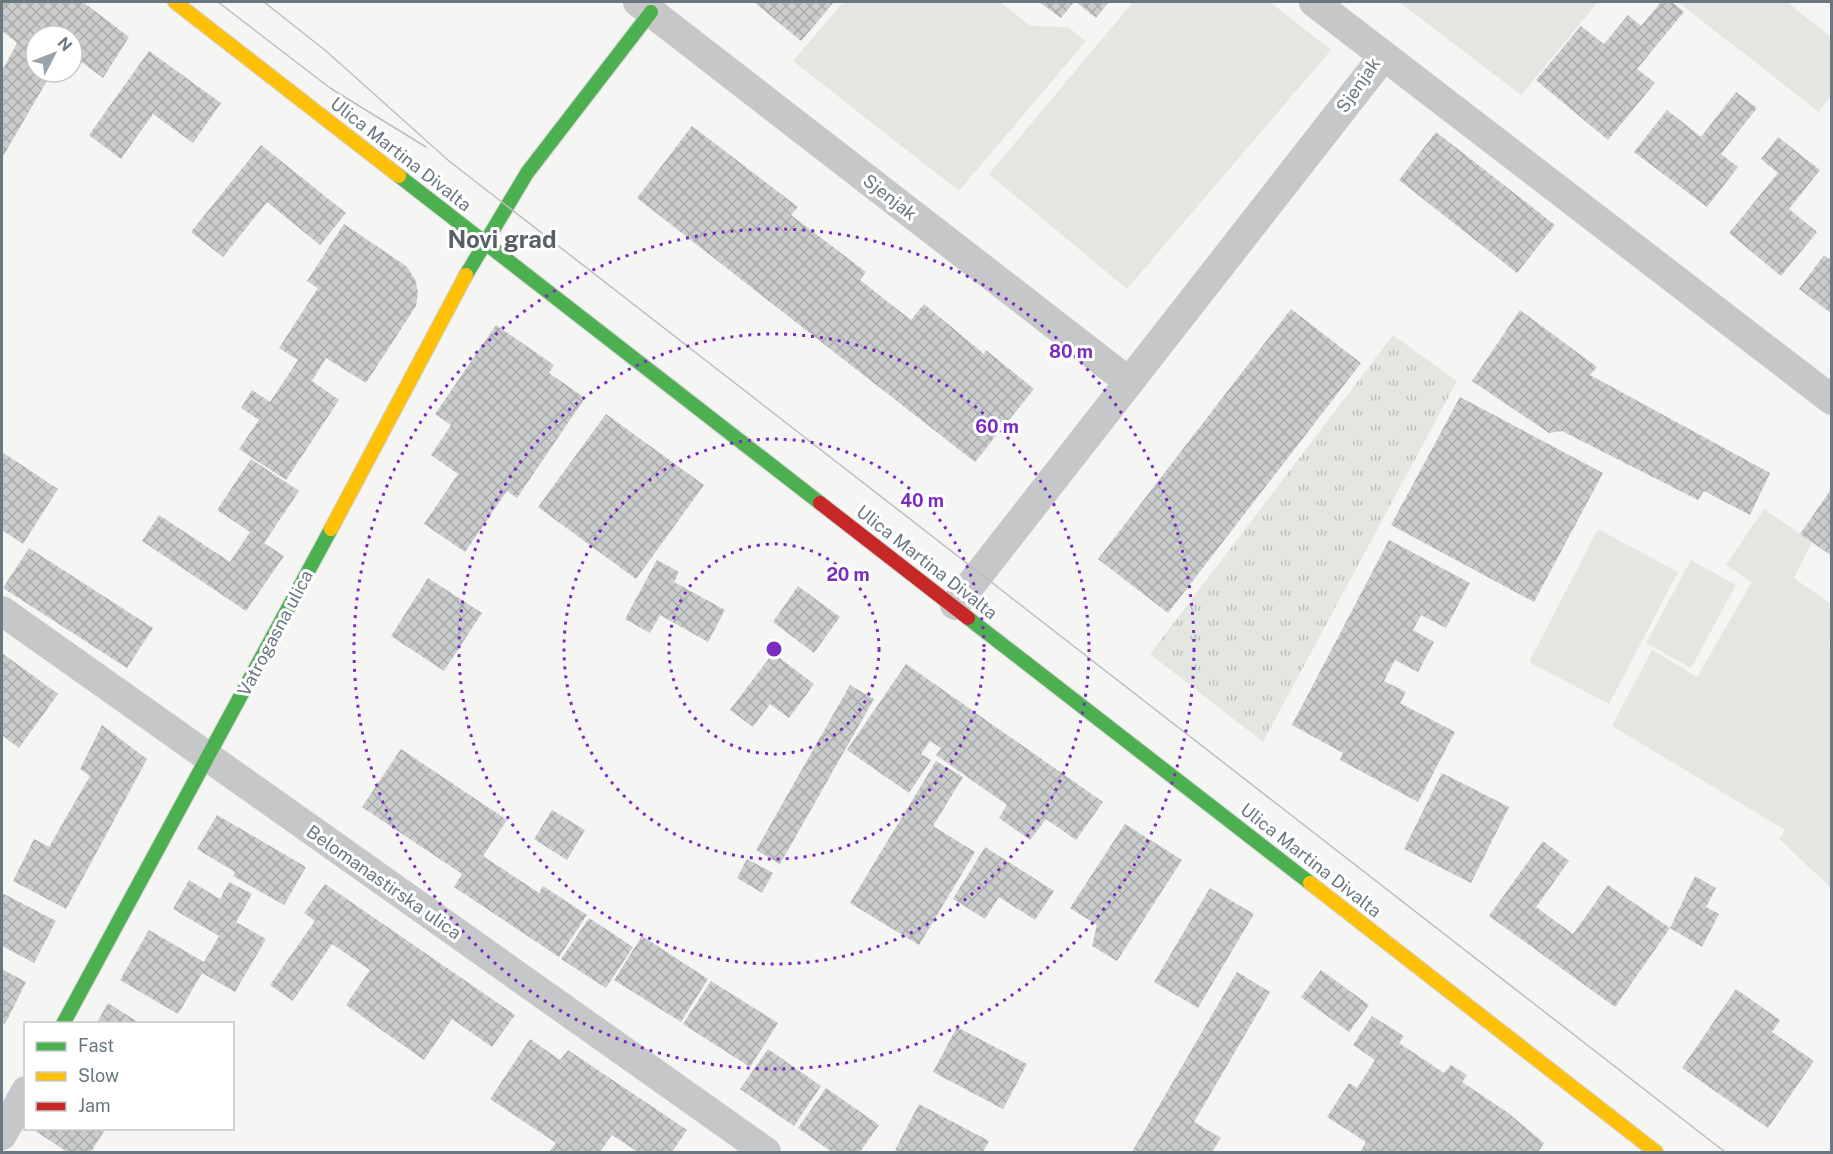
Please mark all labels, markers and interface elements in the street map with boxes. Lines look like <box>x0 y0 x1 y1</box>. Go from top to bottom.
north arrow <box>24 24 84 84</box>
text: N <box>54 33 76 55</box>
street label: Sjenjak <box>1332 54 1384 116</box>
street label: Ulica Martina Divalta <box>326 93 476 215</box>
street label: Sjenjak <box>859 170 921 224</box>
district label: Novi grad <box>447 225 557 253</box>
text: 80 m <box>1049 341 1093 362</box>
text: 60 m <box>975 416 1019 437</box>
text: 40 m <box>900 490 944 511</box>
street label: Ulica Martina Divalta <box>852 501 1002 623</box>
text: 20 m <box>826 564 870 585</box>
street label: Vatrogasna ulica <box>233 566 317 700</box>
centre of rings <box>764 639 784 659</box>
street label: Ulica Martina Divalta <box>1236 799 1386 921</box>
street label: Belomanastirska ulica <box>303 821 465 943</box>
legend <box>24 1022 234 1130</box>
text: Fast <box>78 1035 114 1056</box>
text: Slow <box>78 1065 119 1086</box>
text: Jam <box>78 1095 111 1116</box>

